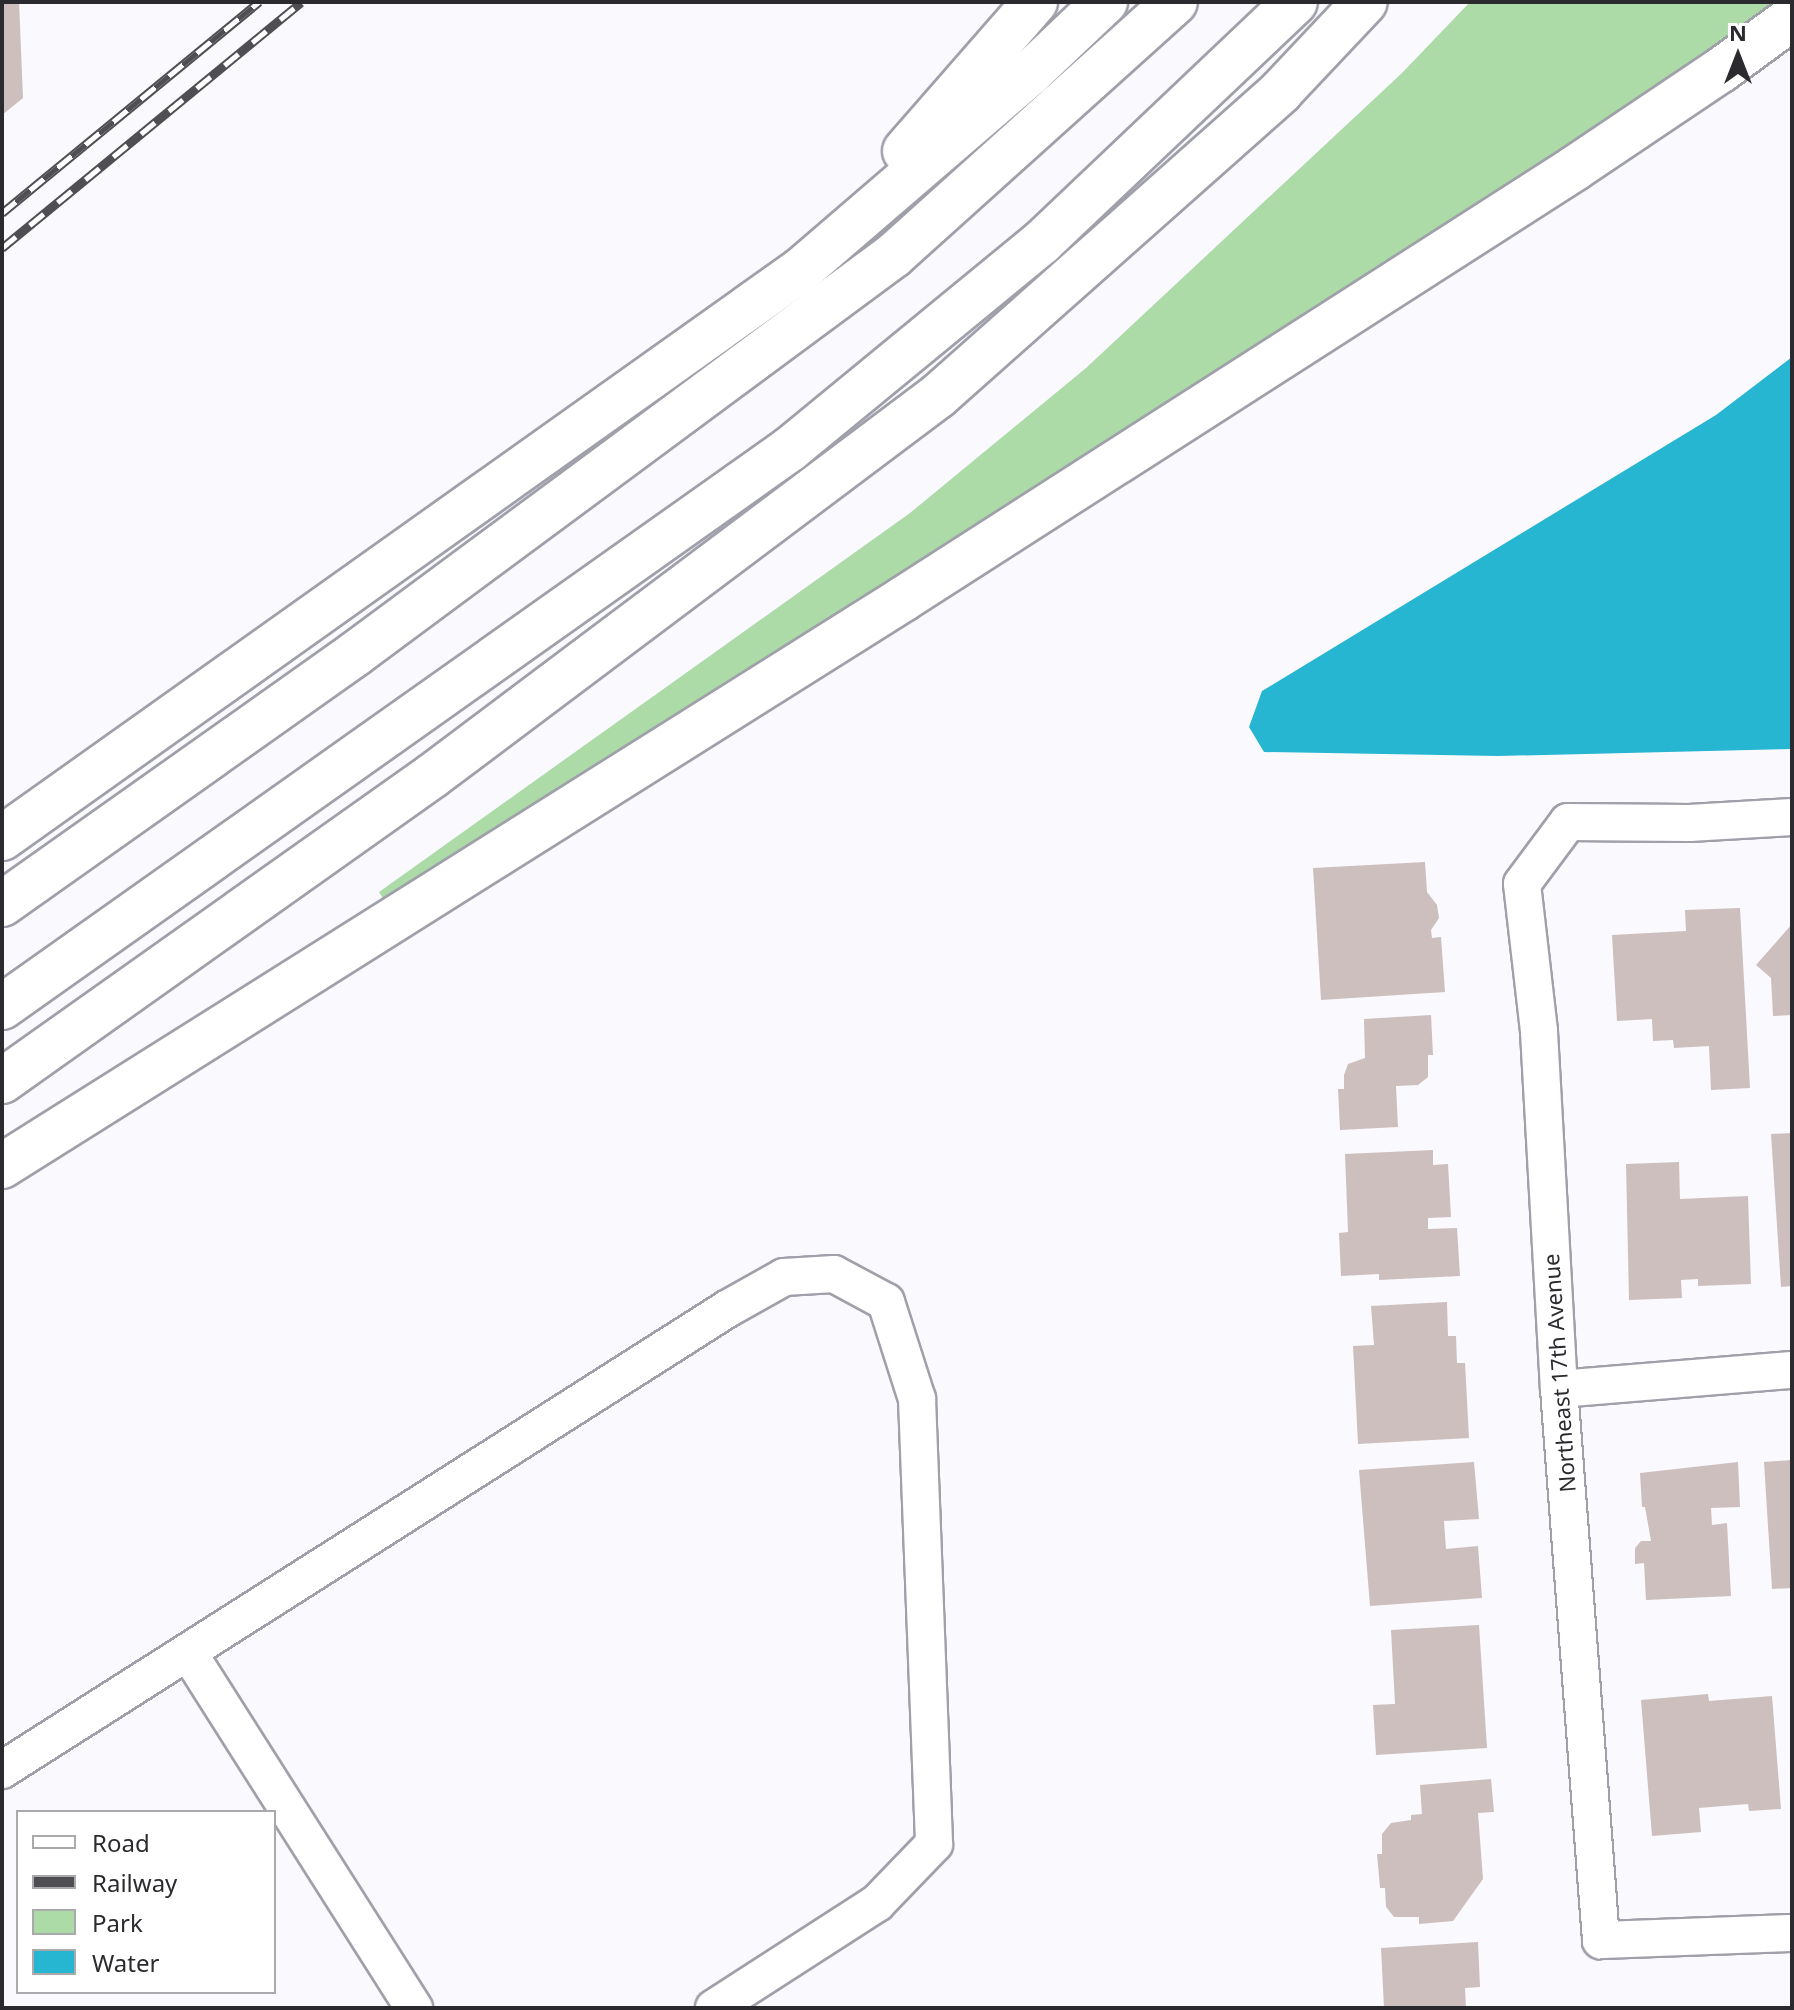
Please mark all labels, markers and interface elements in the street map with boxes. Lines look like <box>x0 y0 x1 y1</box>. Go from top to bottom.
north arrow <box>1698 16 1778 96</box>
text: N <box>1729 17 1747 47</box>
street label: Northeast 17th Avenue <box>1537 1253 1581 1493</box>
legend <box>16 1810 276 1994</box>
text: Road <box>92 1826 150 1859</box>
text: Railway <box>92 1866 177 1899</box>
text: Park <box>92 1906 143 1939</box>
text: Water <box>92 1946 159 1979</box>

